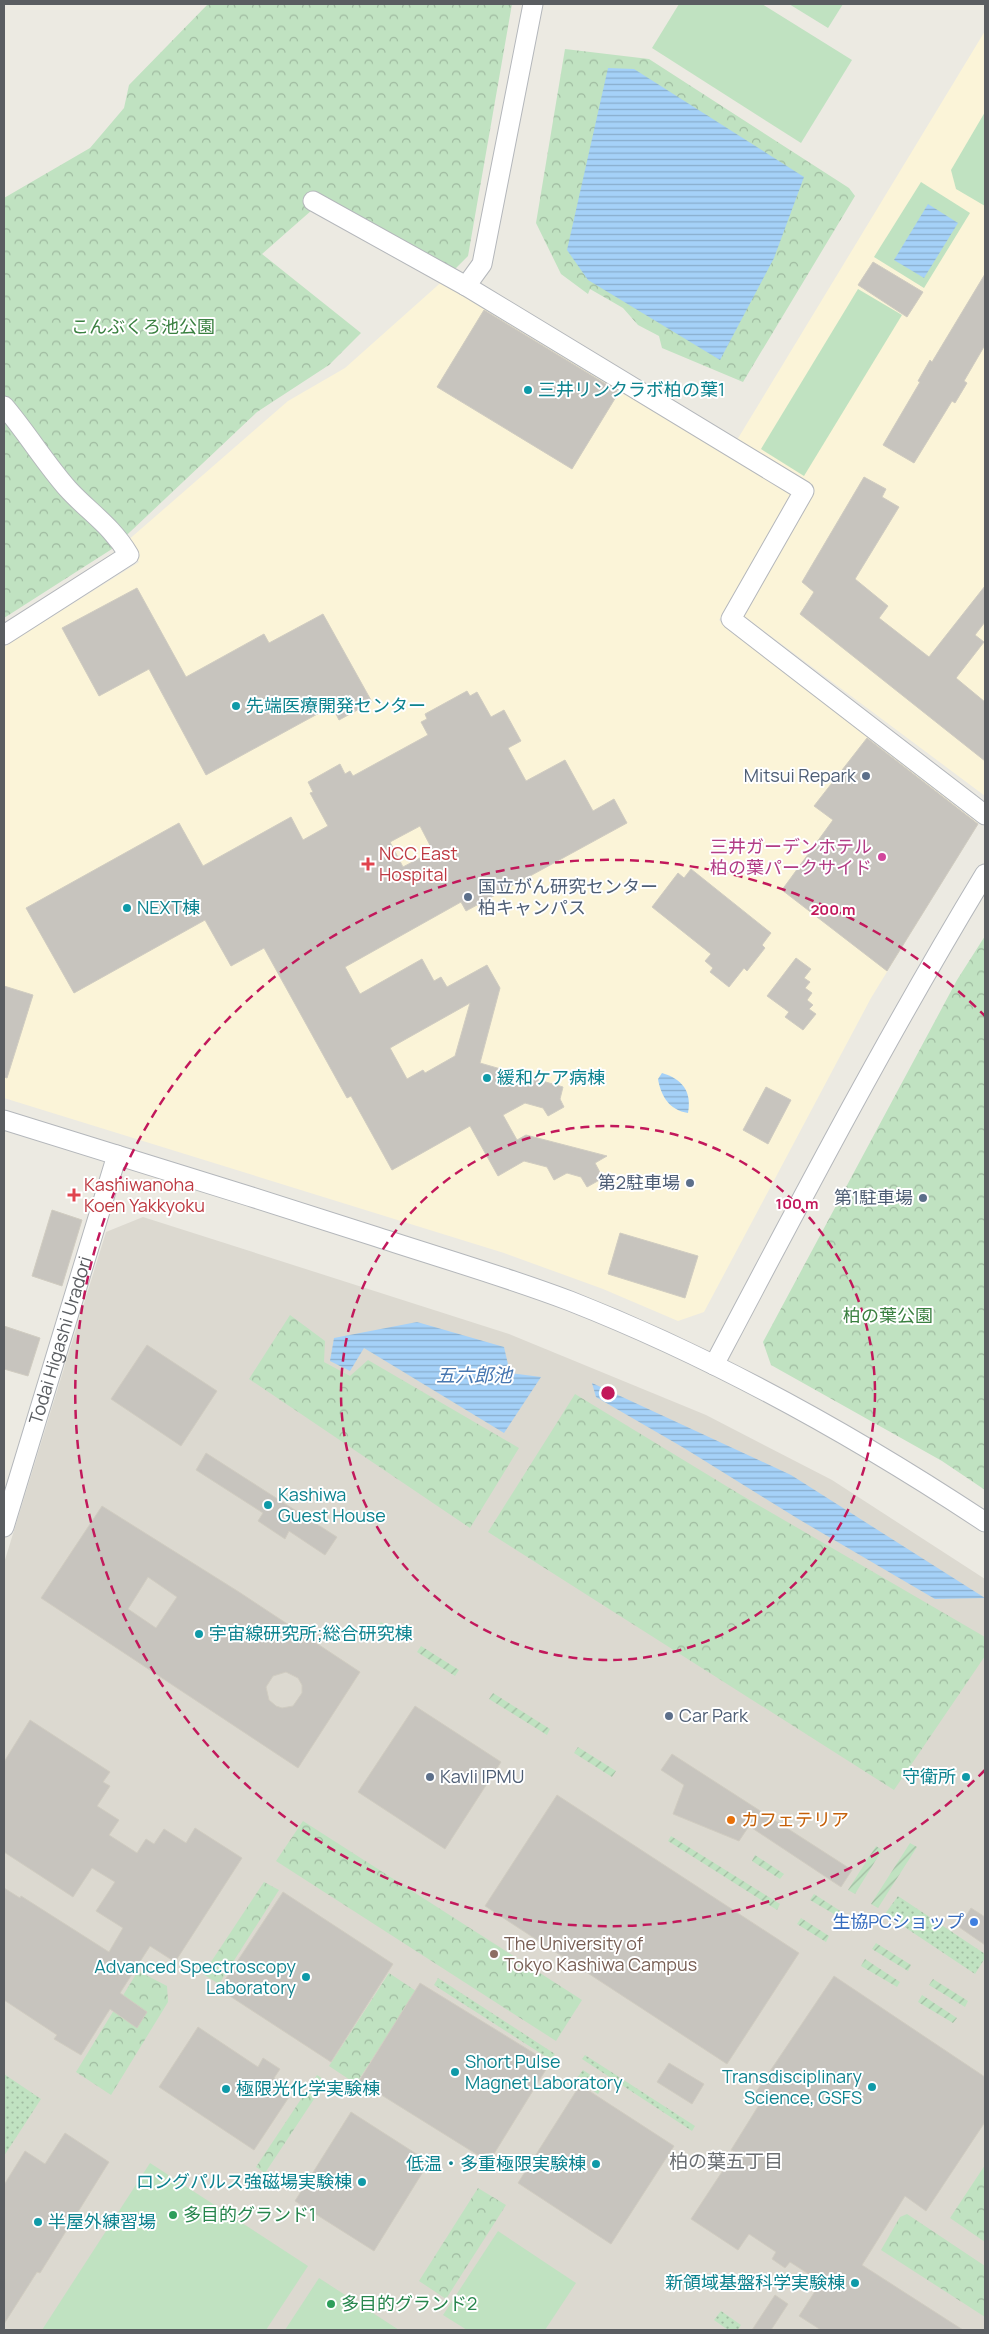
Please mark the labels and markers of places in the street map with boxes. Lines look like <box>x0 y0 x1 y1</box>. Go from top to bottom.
place label: 三井リンクラボ柏の葉1 <box>538 377 725 401</box>
marker: 三井リンクラボ柏の葉1 <box>522 384 534 396</box>
place label: 先端医療開発センター <box>246 693 426 717</box>
marker: 先端医療開発センター <box>230 700 242 712</box>
place label: Mitsui Repark <box>744 763 857 787</box>
marker: Mitsui Repark <box>860 770 872 782</box>
place label: 三井ガーデンホテル 柏の葉パークサイド <box>710 834 872 879</box>
place label: NCC East Hospital <box>379 841 458 886</box>
marker: 三井ガーデンホテル 柏の葉パークサイド <box>876 851 888 863</box>
marker: NCC East Hospital <box>361 857 375 871</box>
place label: 国立がん研究センター 柏キャンパス <box>478 874 658 919</box>
marker: 国立がん研究センター 柏キャンパス <box>462 891 474 903</box>
place label: NEXT棟 <box>137 895 200 919</box>
marker: NEXT棟 <box>121 902 133 914</box>
place label: 緩和ケア病棟 <box>497 1065 605 1089</box>
marker: 緩和ケア病棟 <box>481 1072 493 1084</box>
place label: 第2駐車場 <box>598 1170 680 1194</box>
place label: Kashiwanoha Koen Yakkyoku <box>84 1172 205 1217</box>
marker: 第2駐車場 <box>684 1177 696 1189</box>
place label: 第1駐車場 <box>834 1185 913 1209</box>
marker: Kashiwanoha Koen Yakkyoku <box>68 1189 80 1201</box>
marker: 第1駐車場 <box>917 1192 929 1204</box>
centre of rings <box>599 1384 617 1402</box>
place label: Kashiwa Guest House <box>278 1482 386 1527</box>
marker: Kashiwa Guest House <box>262 1499 274 1511</box>
place label: 宇宙線研究所;総合研究棟 <box>209 1621 413 1645</box>
marker: 宇宙線研究所;総合研究棟 <box>193 1628 205 1640</box>
place label: Car Park <box>679 1703 749 1727</box>
marker: Car Park <box>663 1710 675 1722</box>
place label: Kavli IPMU <box>440 1764 524 1788</box>
place label: 守衛所 <box>902 1764 956 1788</box>
marker: Kavli IPMU <box>424 1771 436 1783</box>
marker: 守衛所 <box>960 1771 972 1783</box>
place label: カフェテリア <box>741 1807 849 1831</box>
marker: カフェテリア <box>725 1814 737 1826</box>
place label: 生協PCショップ <box>832 1909 964 1933</box>
marker: 生協PCショップ <box>968 1916 980 1928</box>
place label: The University of Tokyo Kashiwa Campus <box>504 1931 697 1976</box>
marker: The University of Tokyo Kashiwa Campus <box>488 1948 500 1960</box>
place label: Advanced Spectroscopy Laboratory <box>94 1954 297 1999</box>
marker: Advanced Spectroscopy Laboratory <box>300 1971 312 1983</box>
place label: Short Pulse Magnet Laboratory <box>465 2049 623 2094</box>
place label: Transdisciplinary Science, GSFS <box>722 2064 862 2109</box>
marker: Short Pulse Magnet Laboratory <box>449 2066 461 2078</box>
place label: 極限光化学実験棟 <box>236 2076 380 2100</box>
marker: Transdisciplinary Science, GSFS <box>866 2081 878 2093</box>
marker: 極限光化学実験棟 <box>220 2083 232 2095</box>
place label: 低温・多重極限実験棟 <box>406 2151 586 2175</box>
marker: 低温・多重極限実験棟 <box>590 2158 602 2170</box>
place label: ロングパルス強磁場実験棟 <box>136 2169 352 2193</box>
marker: ロングパルス強磁場実験棟 <box>356 2176 368 2188</box>
place label: 多目的グランド1 <box>183 2202 316 2226</box>
place label: 半屋外練習場 <box>48 2209 156 2233</box>
marker: 多目的グランド1 <box>167 2209 179 2221</box>
marker: 半屋外練習場 <box>32 2216 44 2228</box>
place label: 新領域基盤科学実験棟 <box>665 2270 845 2294</box>
marker: 新領域基盤科学実験棟 <box>849 2277 861 2289</box>
place label: 多目的グランド2 <box>341 2291 477 2315</box>
marker: 多目的グランド2 <box>325 2298 337 2310</box>

